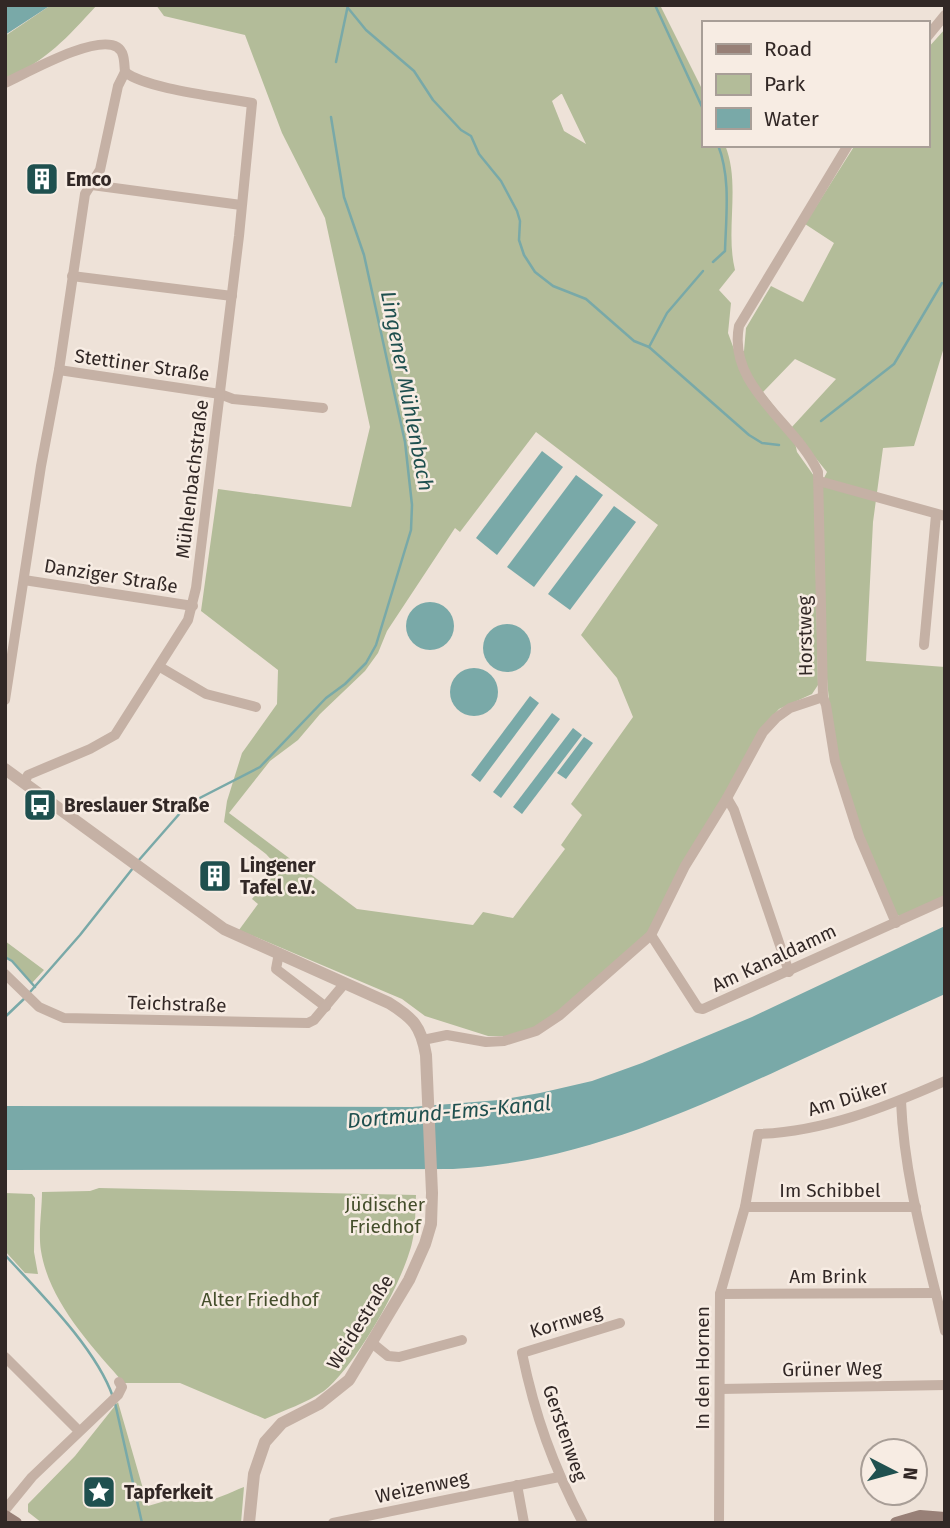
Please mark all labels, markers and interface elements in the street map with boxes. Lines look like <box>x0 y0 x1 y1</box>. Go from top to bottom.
legend <box>702 21 929 147</box>
text: Road <box>764 36 812 62</box>
text: Park <box>764 71 806 97</box>
text: Water <box>764 106 819 132</box>
building icon: Emco <box>23 160 61 198</box>
place label: Emco <box>66 168 112 191</box>
water label: Lingener Mühlenbach <box>375 289 439 493</box>
street label: Stettiner Straße <box>73 344 211 386</box>
street label: Mühlenbachstraße <box>171 398 213 560</box>
street label: Danziger Straße <box>42 554 180 598</box>
street label: Horstweg <box>793 595 817 677</box>
bus stop icon: Breslauer Straße <box>21 786 59 824</box>
place label: Breslauer Straße <box>64 794 209 817</box>
place label: Lingener Tafel e.V. <box>240 854 316 899</box>
building icon: Lingener Tafel e.V. <box>196 857 234 895</box>
street label: Am Kanaldamm <box>708 919 840 997</box>
street label: Teichstraße <box>127 991 227 1017</box>
street label: Am Düker <box>805 1075 892 1121</box>
water label: Dortmund-Ems-Kanal <box>346 1090 552 1134</box>
street label: Im Schibbel <box>779 1179 881 1202</box>
park label: Jüdischer Friedhof <box>345 1193 426 1238</box>
street label: Am Brink <box>789 1265 867 1288</box>
street label: Weidestraße <box>322 1270 398 1374</box>
park label: Alter Friedhof <box>201 1288 320 1311</box>
street label: Kornweg <box>527 1299 605 1343</box>
street label: In den Hornen <box>691 1306 714 1430</box>
street label: Grüner Weg <box>782 1357 882 1381</box>
street label: Gerstenweg <box>538 1382 592 1484</box>
north arrow <box>859 1437 929 1507</box>
street label: Weizenweg <box>373 1466 471 1508</box>
text: N <box>898 1466 923 1481</box>
place icon: Tapferkeit <box>80 1473 118 1511</box>
place label: Tapferkeit <box>124 1481 214 1504</box>

